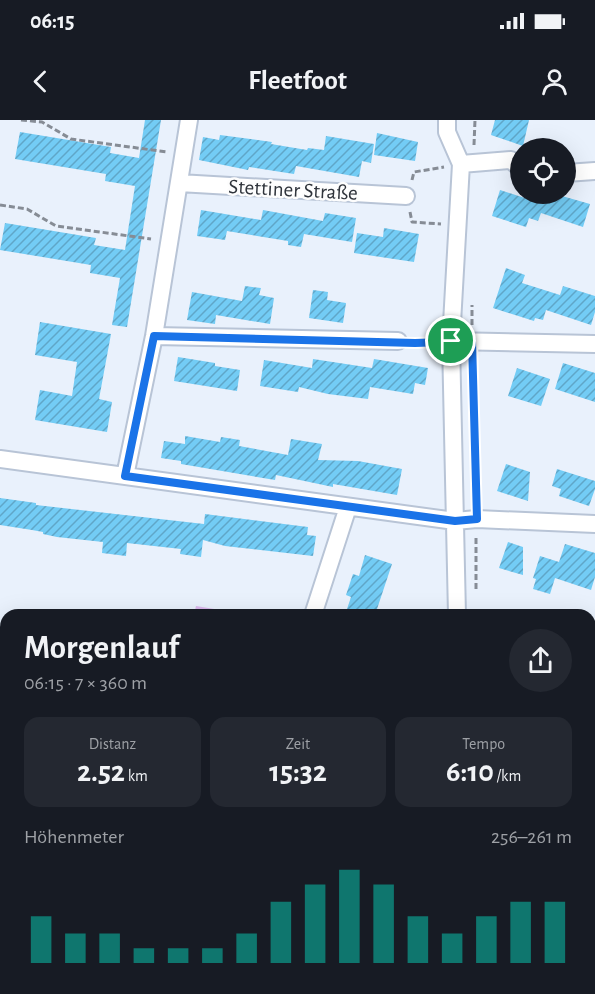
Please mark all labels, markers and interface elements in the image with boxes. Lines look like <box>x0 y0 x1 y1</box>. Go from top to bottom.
text: 06:15 <box>30 10 75 32</box>
icon: back <box>24 65 57 98</box>
icon: person <box>538 65 571 98</box>
text: Fleetfoot <box>248 67 347 94</box>
map controls <box>510 138 576 204</box>
button: locate <box>510 138 576 204</box>
street label: Stettiner Straße <box>228 176 358 204</box>
pin <box>425 315 476 366</box>
icon: arrive <box>434 324 467 357</box>
button: share <box>509 629 572 692</box>
text: Morgenlauf <box>24 632 179 665</box>
text: 06:15 · 7 × 360 m <box>24 673 147 693</box>
text: Distanz <box>89 736 136 752</box>
text: Zeit <box>286 736 310 752</box>
text: Tempo <box>462 736 505 752</box>
text: 2.52 <box>77 757 125 787</box>
text: 15:32 <box>269 757 327 787</box>
text: 6:10 <box>446 757 494 787</box>
text: km <box>125 768 148 784</box>
text: /km <box>494 768 521 784</box>
text: Höhenmeter <box>24 827 124 847</box>
text: 256–261 m <box>491 827 572 847</box>

